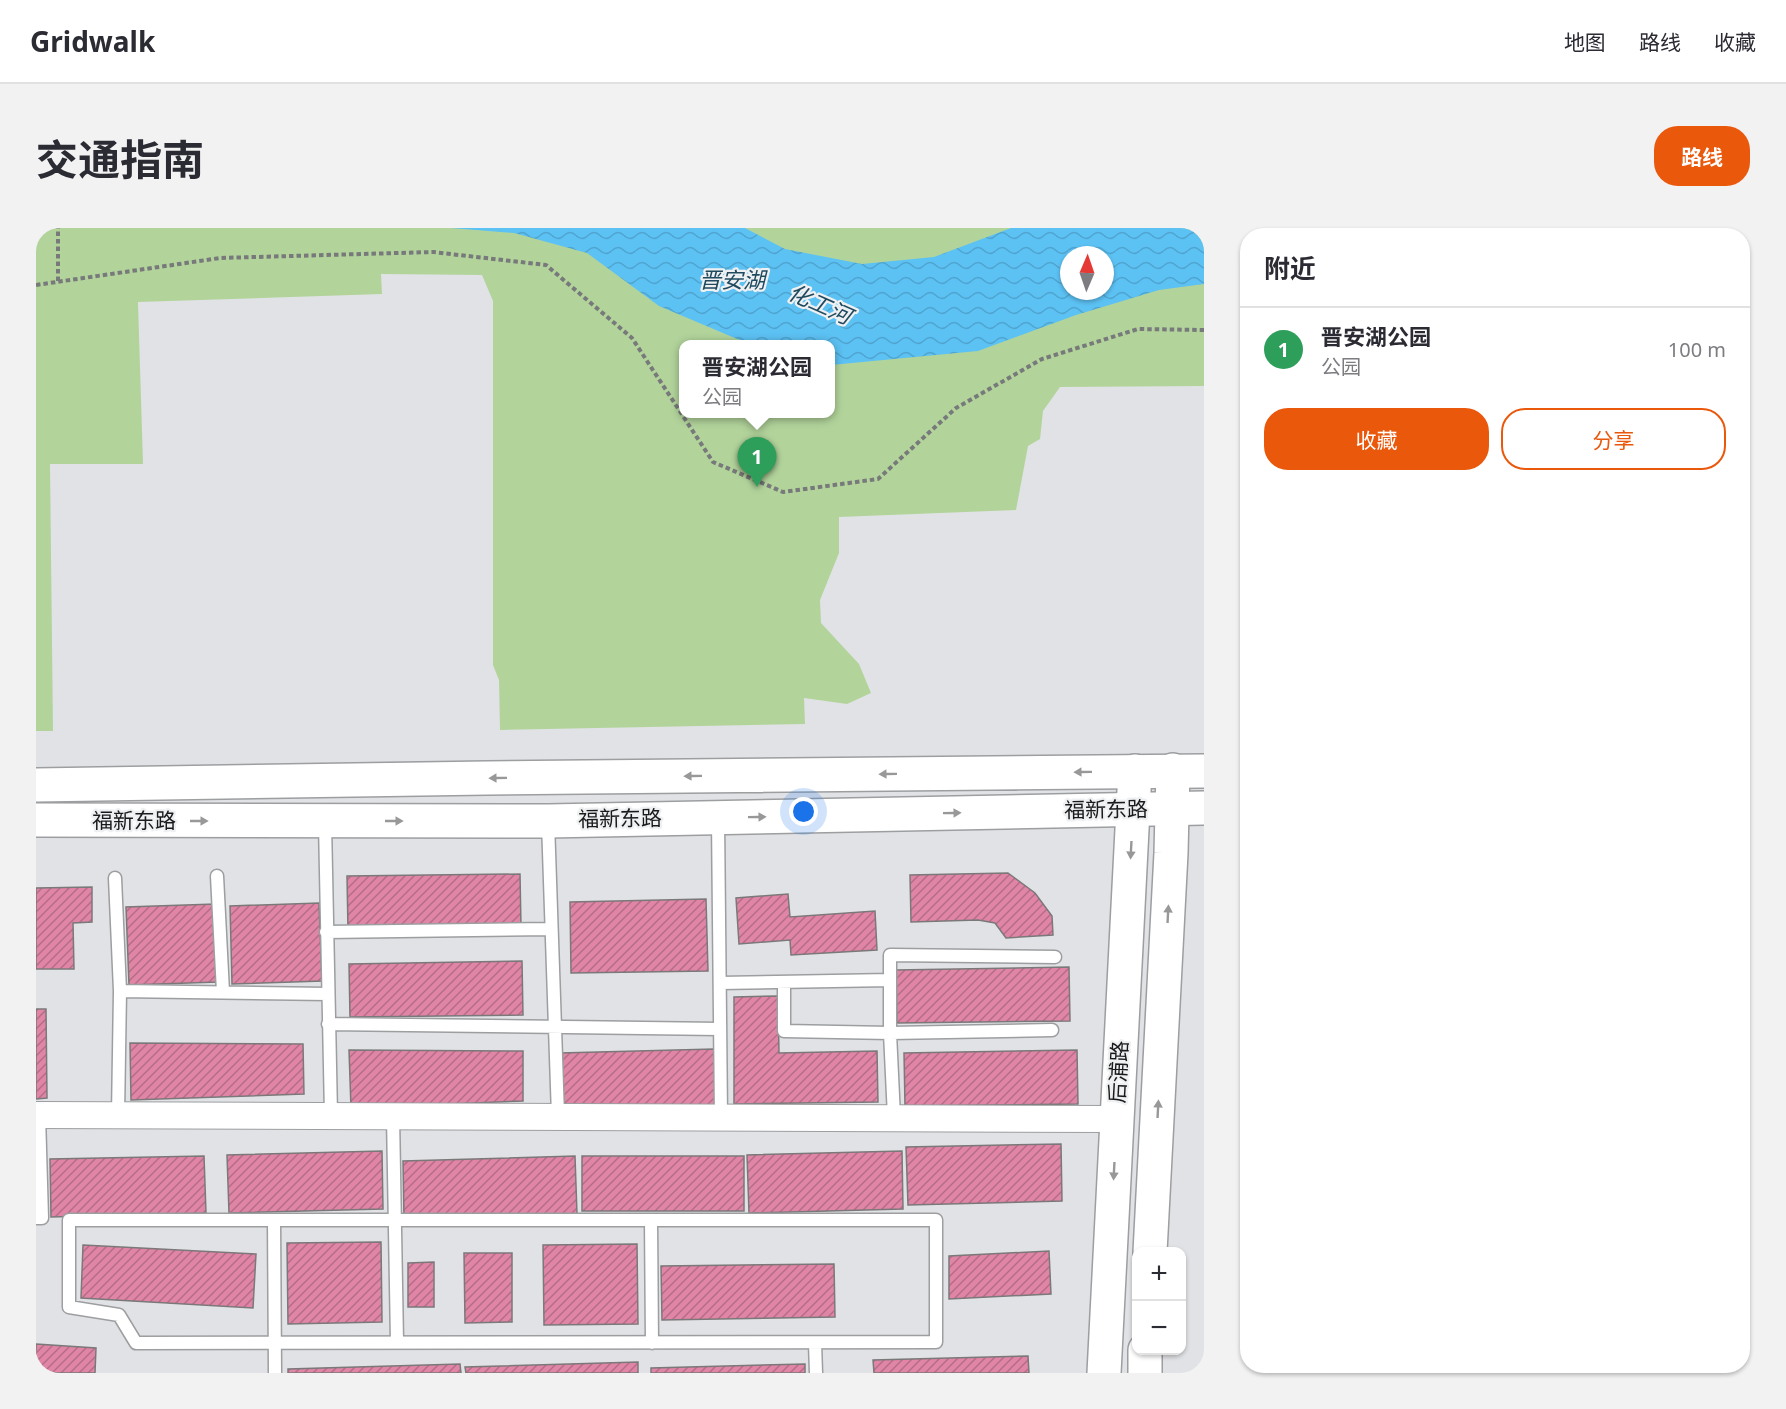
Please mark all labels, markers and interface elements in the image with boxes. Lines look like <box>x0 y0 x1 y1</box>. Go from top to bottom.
text: Gridwalk <box>30 22 155 60</box>
text: 地图 <box>1564 28 1606 56</box>
text: 路线 <box>1639 28 1681 56</box>
text: 收藏 <box>1714 28 1756 56</box>
button: 路线 <box>1654 126 1750 186</box>
text: 交通指南 <box>36 130 204 187</box>
north arrow <box>1060 246 1114 300</box>
text: 附近 <box>1264 250 1316 286</box>
water label: 晋安湖 <box>699 264 768 294</box>
water label: 化工河 <box>784 276 860 332</box>
text: 晋安湖公园 <box>1321 321 1431 351</box>
text: 1 <box>1278 336 1289 363</box>
text: 100 m <box>1668 336 1726 363</box>
popup <box>679 340 835 418</box>
text: 晋安湖公园 <box>702 351 812 381</box>
text: 公园 <box>1321 353 1361 380</box>
text: 公园 <box>702 383 742 410</box>
button: 收藏 <box>1264 408 1489 470</box>
button: 分享 <box>1501 408 1726 470</box>
pin: 1 <box>738 438 776 487</box>
one-way arrow <box>1073 767 1092 777</box>
one-way arrow <box>878 769 897 779</box>
one-way arrow <box>683 771 702 781</box>
one-way arrow <box>488 773 507 782</box>
street label: 福新东路 <box>1064 794 1148 824</box>
your location <box>789 797 818 826</box>
street label: 福新东路 <box>578 803 662 833</box>
street label: 福新东路 <box>92 806 176 834</box>
one-way arrow <box>943 808 962 818</box>
one-way arrow <box>748 812 767 822</box>
one-way arrow <box>190 816 209 826</box>
one-way arrow <box>385 816 404 826</box>
one-way arrow <box>1127 841 1136 860</box>
one-way arrow <box>1164 905 1173 924</box>
street label: 后浦路 <box>1102 1040 1134 1104</box>
one-way arrow <box>1153 1100 1162 1119</box>
one-way arrow <box>1109 1161 1118 1180</box>
map controls <box>1132 1247 1186 1355</box>
button: + <box>1132 1247 1186 1301</box>
button: − <box>1132 1301 1186 1355</box>

